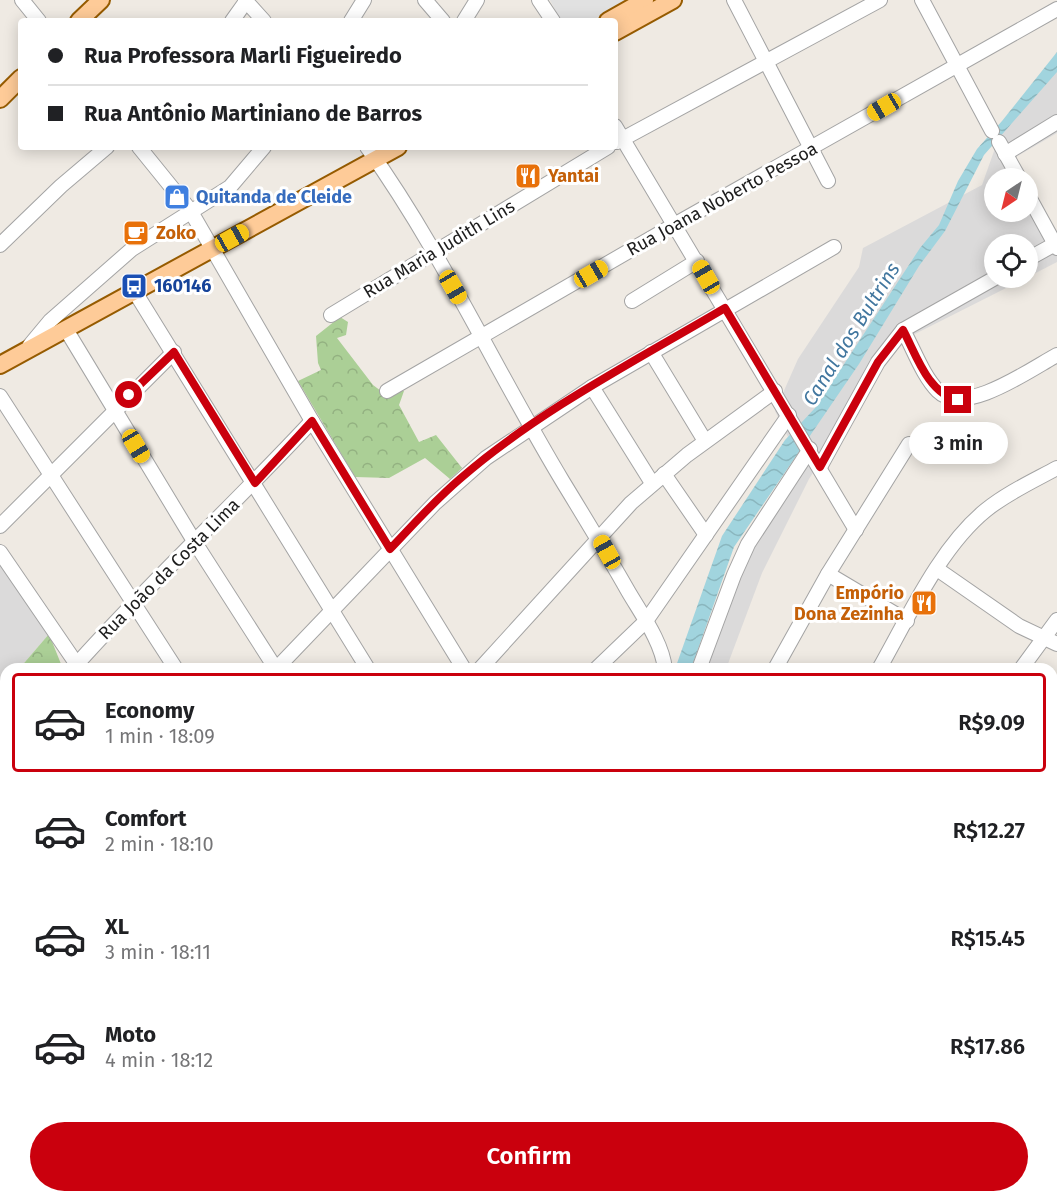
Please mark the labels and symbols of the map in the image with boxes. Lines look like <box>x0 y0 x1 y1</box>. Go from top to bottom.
car <box>864 90 904 124</box>
street label: Rua Joana Noberto Pessoa <box>623 137 821 261</box>
restaurant icon: Yantai <box>513 161 543 191</box>
place label: Yantai <box>547 165 599 187</box>
north arrow <box>984 168 1038 222</box>
shop icon: Quitanda de Cleide <box>162 182 192 212</box>
place label: Quitanda de Cleide <box>196 186 352 208</box>
street label: Rua Maria Judith Lins <box>359 195 519 303</box>
cafe icon: Zoko <box>121 218 151 248</box>
car <box>212 221 252 255</box>
place label: Zoko <box>156 222 196 244</box>
car <box>571 257 611 291</box>
car <box>689 257 723 297</box>
water label: Canal dos Bultrins <box>797 258 905 410</box>
car <box>436 267 470 307</box>
bus stop icon: 160146 <box>119 271 149 301</box>
place label: 160146 <box>154 275 211 297</box>
route start <box>115 381 142 408</box>
route end <box>944 386 971 413</box>
callout: 3 min <box>908 421 1008 463</box>
car <box>119 426 153 466</box>
street label: Rua João da Costa Lima <box>94 494 244 644</box>
car <box>590 532 624 572</box>
place label: Empório Dona Zezinha <box>794 582 904 625</box>
restaurant icon: Empório Dona Zezinha <box>909 588 939 618</box>

